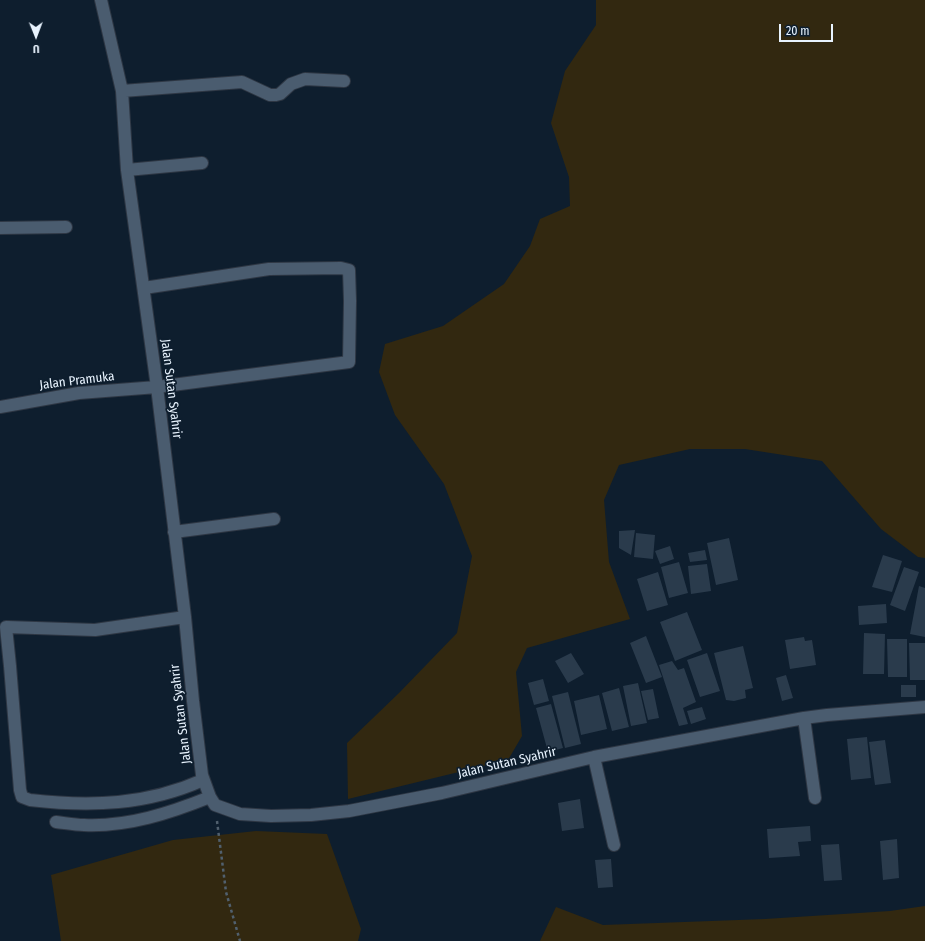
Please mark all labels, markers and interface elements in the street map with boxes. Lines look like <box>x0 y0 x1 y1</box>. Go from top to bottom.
north arrow <box>16 16 56 56</box>
scale bar <box>781 16 835 42</box>
text: 20 m <box>786 24 810 38</box>
text: U <box>33 42 40 55</box>
street label: Jalan Sutan Syahrir <box>157 338 185 440</box>
street label: Jalan Pramuka <box>39 369 115 393</box>
street label: Jalan Sutan Syahrir <box>167 663 195 765</box>
street label: Jalan Sutan Syahrir <box>456 744 558 782</box>

